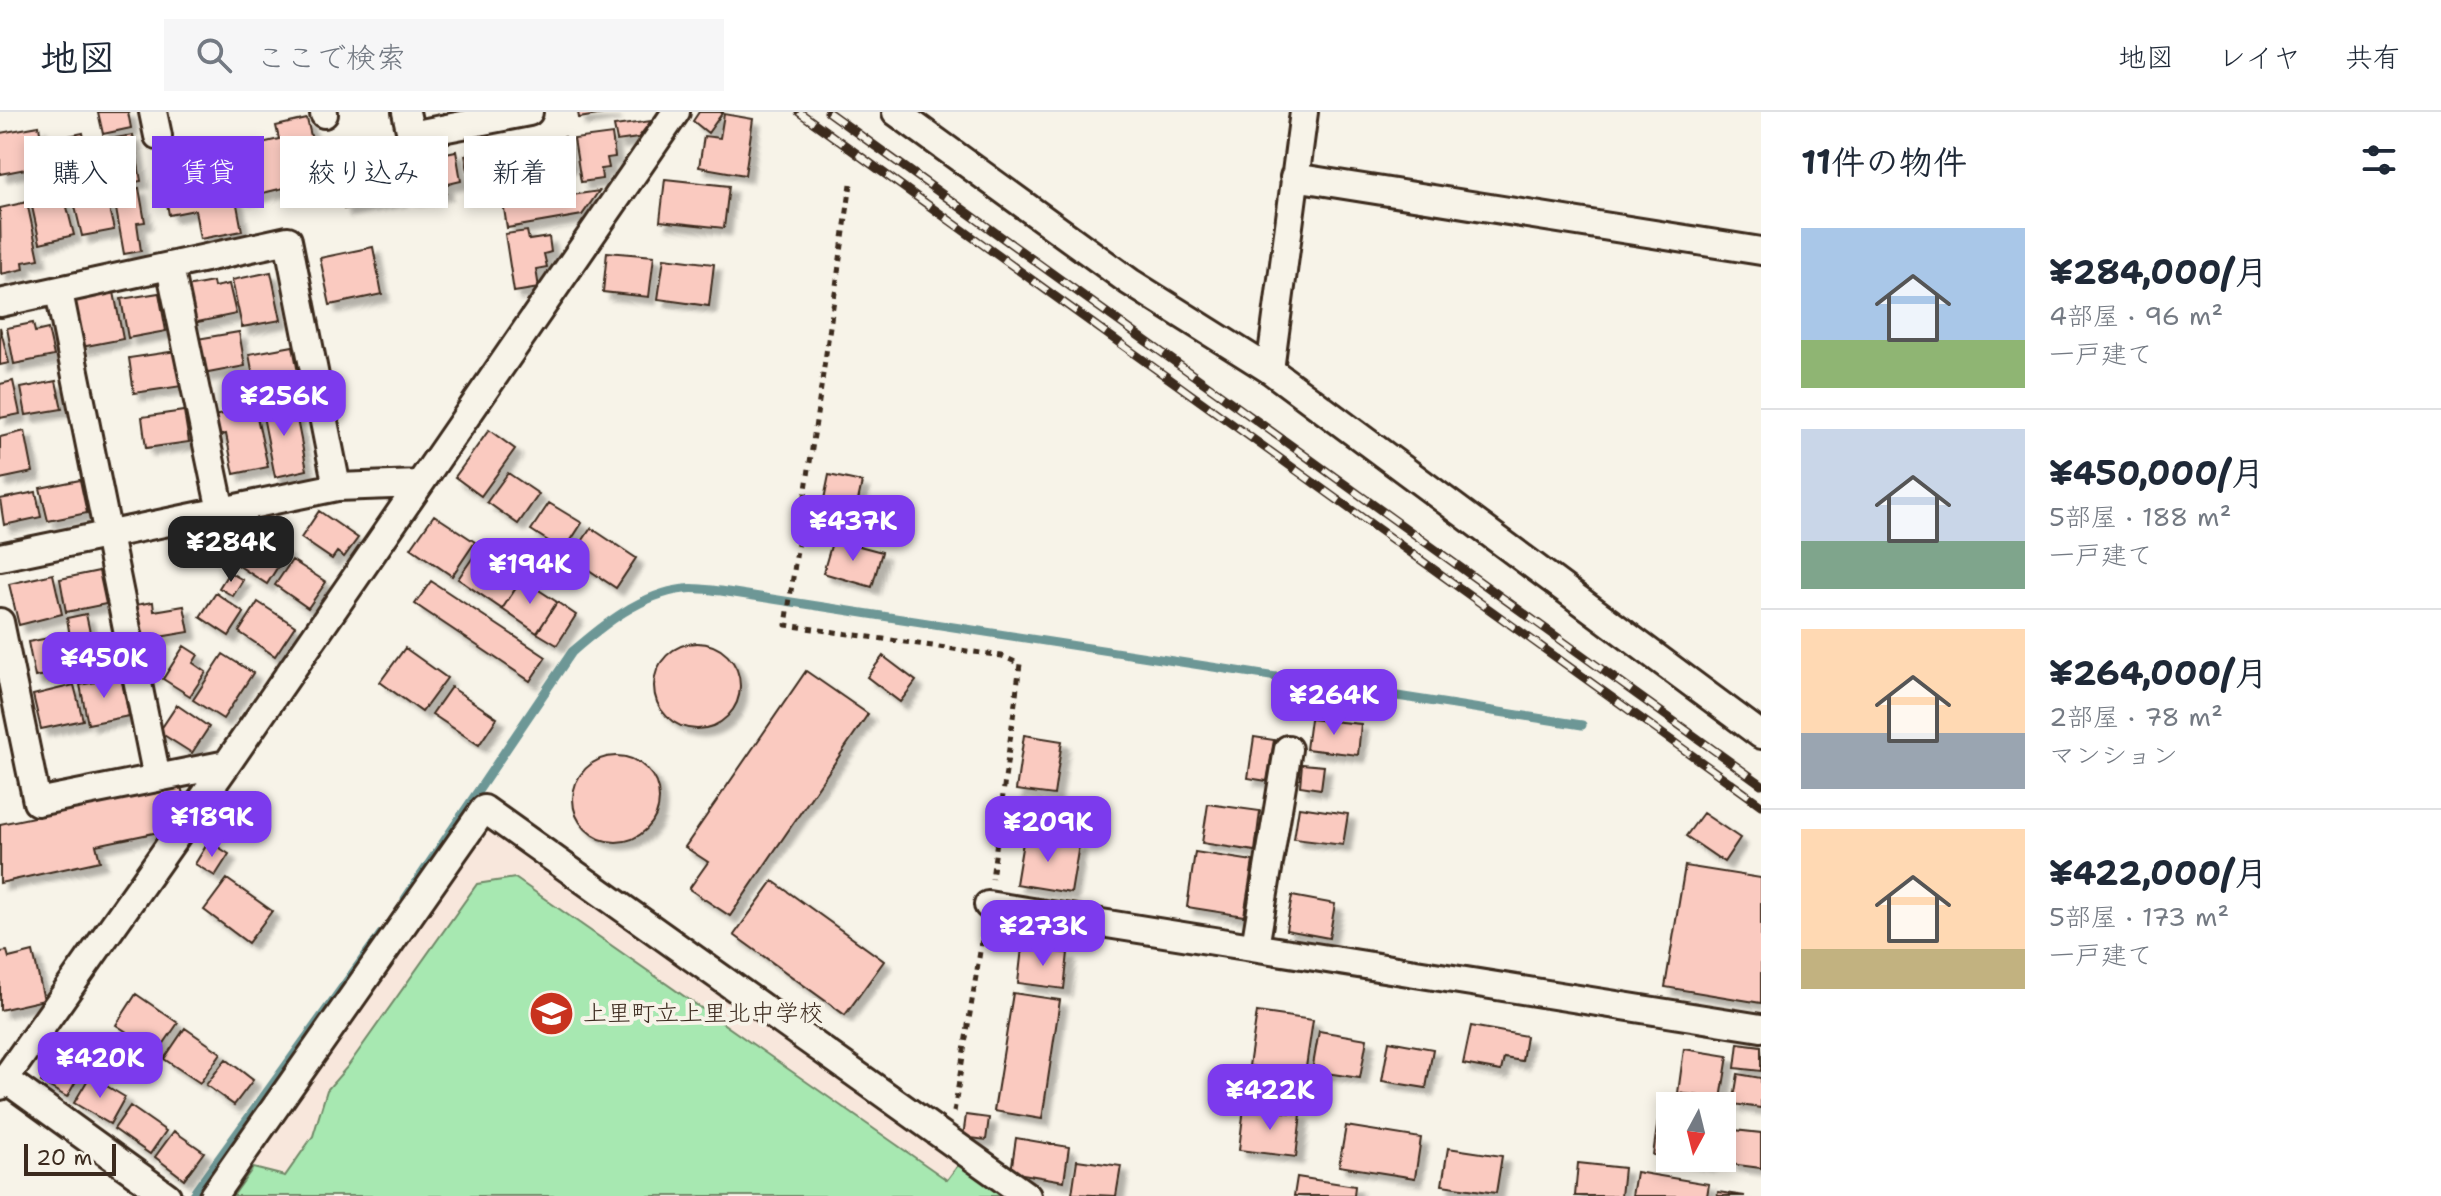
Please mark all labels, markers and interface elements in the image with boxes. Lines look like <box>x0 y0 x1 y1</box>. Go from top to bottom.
search box <box>164 19 724 91</box>
text: 地図 <box>40 32 116 83</box>
icon: search <box>192 33 236 77</box>
text: ここで検索 <box>256 37 406 78</box>
text: 地図 <box>2118 38 2174 76</box>
text: レイヤ <box>2218 38 2301 76</box>
text: 共有 <box>2345 38 2401 76</box>
chip: 購入 <box>24 136 136 208</box>
chip: 賃貸 <box>152 136 264 208</box>
chip: 絞り込み <box>280 136 448 208</box>
chip: 新着 <box>464 136 576 208</box>
icon: filters <box>2357 138 2401 182</box>
text: 11件の物件 <box>1801 139 1967 185</box>
text: ¥284,000/月 <box>2049 249 2268 295</box>
icon: home <box>1865 260 1961 356</box>
text: 4部屋 · 96 m² <box>2049 298 2223 333</box>
text: 一戸建て <box>2049 336 2153 371</box>
pin: ¥256K <box>228 370 340 438</box>
text: ¥256K <box>240 378 328 413</box>
text: ¥450,000/月 <box>2049 450 2265 496</box>
icon: home <box>1865 461 1961 557</box>
pin: ¥437K <box>797 495 909 563</box>
text: 5部屋 · 188 m² <box>2049 499 2231 534</box>
text: ¥437K <box>809 503 897 538</box>
pin: ¥284K <box>175 516 287 584</box>
text: ¥284K <box>186 524 276 559</box>
text: 一戸建て <box>2049 537 2153 572</box>
pin: ¥194K <box>474 538 586 606</box>
text: ¥194K <box>489 546 571 581</box>
pin: ¥450K <box>48 632 160 700</box>
text: ¥450K <box>60 640 148 675</box>
text: ¥264,000/月 <box>2049 650 2268 696</box>
icon: home <box>1865 661 1961 757</box>
pin: ¥264K <box>1278 669 1390 737</box>
text: ¥264K <box>1289 677 1379 712</box>
text: 2部屋 · 78 m² <box>2049 699 2223 734</box>
text: マンション <box>2049 737 2178 772</box>
pin: ¥189K <box>156 791 268 859</box>
pin: ¥209K <box>992 796 1104 864</box>
text: ¥189K <box>170 799 254 834</box>
text: ¥209K <box>1003 804 1093 839</box>
text: ¥422,000/月 <box>2049 850 2268 896</box>
icon: home <box>1865 861 1961 957</box>
text: 5部屋 · 173 m² <box>2049 899 2229 934</box>
pin: ¥273K <box>987 900 1099 968</box>
text: ¥273K <box>999 908 1087 943</box>
text: 一戸建て <box>2049 937 2153 972</box>
school or university icon: 上里町立上里北中学校 <box>528 989 576 1037</box>
place label: 上里町立上里北中学校 <box>583 997 823 1029</box>
pin: ¥420K <box>44 1032 156 1100</box>
text: ¥420K <box>56 1040 144 1075</box>
pin: ¥422K <box>1214 1064 1326 1132</box>
text: ¥422K <box>1226 1072 1314 1107</box>
north arrow <box>1656 1092 1736 1172</box>
map controls <box>1656 1092 1736 1172</box>
scale bar <box>24 1140 116 1176</box>
text: 20 m <box>36 1143 93 1172</box>

